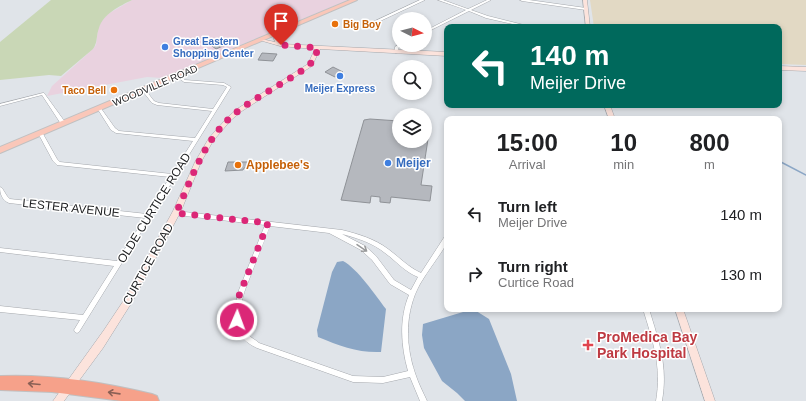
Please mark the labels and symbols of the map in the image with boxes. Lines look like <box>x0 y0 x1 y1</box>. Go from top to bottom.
pin <box>264 4 298 45</box>
north arrow <box>392 12 432 52</box>
marker: Big Boy <box>330 19 340 29</box>
place label: Big Boy <box>343 19 381 30</box>
place label: Great Eastern Shopping Center <box>173 36 254 59</box>
marker: Great Eastern Shopping Center <box>160 42 170 52</box>
street label: WOODVILLE ROAD <box>111 63 199 108</box>
marker: Meijer Express <box>335 71 345 81</box>
place label: Meijer Express <box>305 83 376 94</box>
place label: Taco Bell <box>62 85 106 96</box>
marker: Taco Bell <box>109 85 119 95</box>
street label: OLDE CURTICE ROAD <box>114 150 194 266</box>
place label: Meijer <box>396 156 431 170</box>
place label: Applebee's <box>246 158 310 172</box>
marker: Meijer <box>383 158 393 168</box>
marker: Applebee's <box>233 160 243 170</box>
street label: LESTER AVENUE <box>22 196 120 220</box>
street label: CURTICE ROAD <box>120 221 176 307</box>
one-way arrow <box>356 245 368 253</box>
position arrow <box>216 299 258 341</box>
place label: ProMedica Bay Park Hospital <box>597 329 698 361</box>
marker: ProMedica Bay Park Hospital <box>582 339 594 351</box>
one-way arrow <box>28 380 41 387</box>
one-way arrow <box>108 389 121 397</box>

